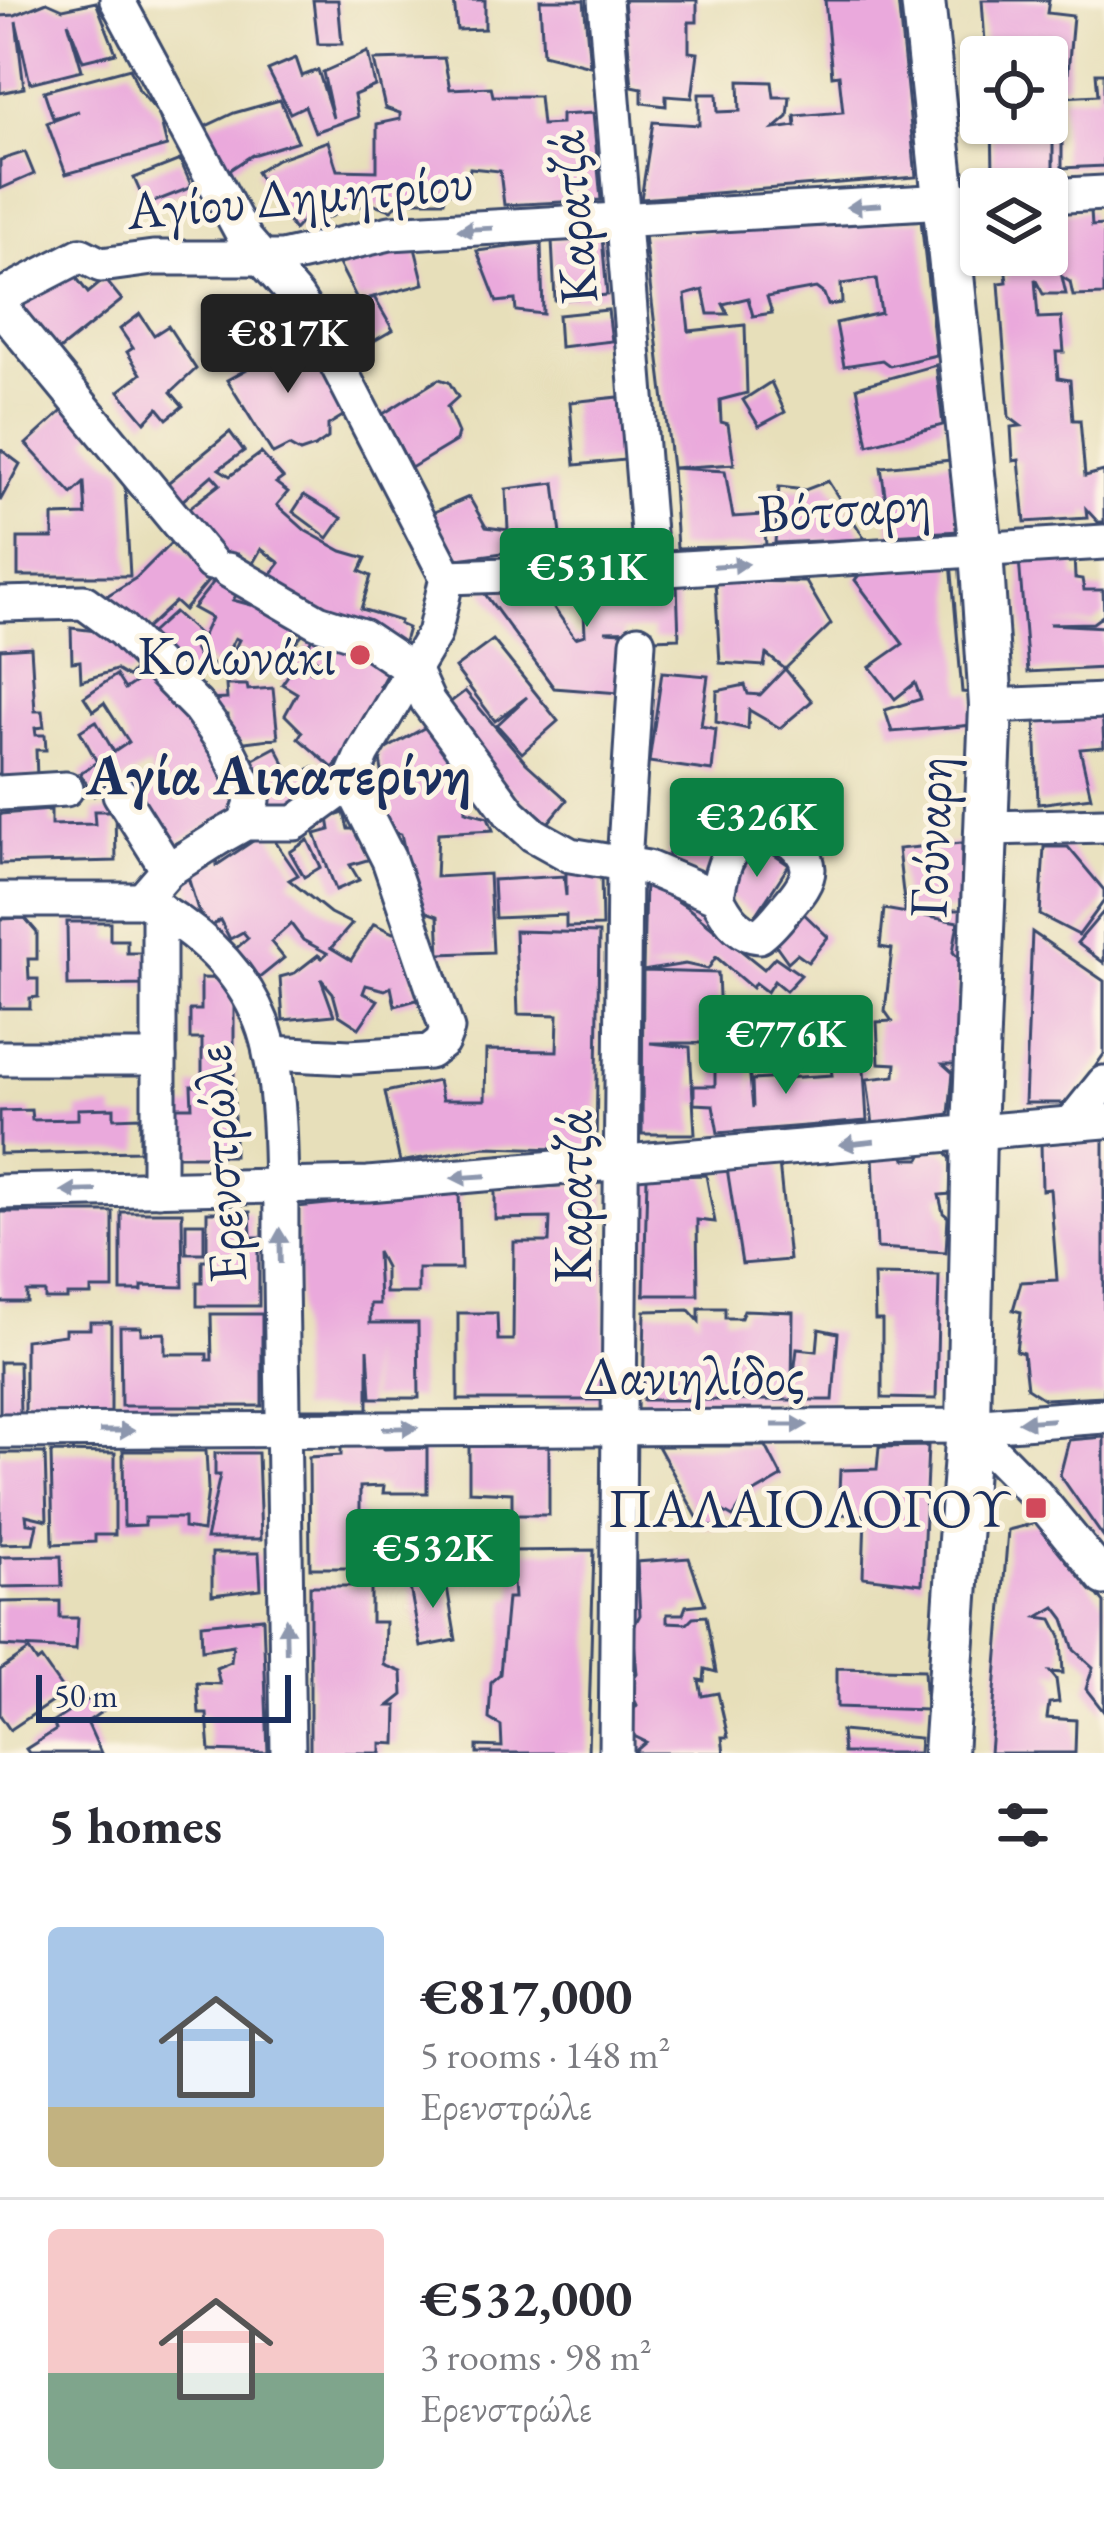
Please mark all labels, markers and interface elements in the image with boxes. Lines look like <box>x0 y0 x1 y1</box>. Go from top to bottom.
map controls <box>960 36 1068 276</box>
button: locate <box>960 36 1068 144</box>
street label: Καρατζά <box>529 128 613 307</box>
street label: Αγίου Δημητρίου <box>123 145 476 245</box>
button: layers <box>960 168 1068 276</box>
one-way arrow <box>845 197 882 216</box>
one-way arrow <box>455 220 493 239</box>
pin: €817K <box>204 294 372 396</box>
text: €817K <box>228 307 348 358</box>
street label: Βότσαρη <box>755 466 933 548</box>
pin: €531K <box>503 528 671 630</box>
text: €531K <box>527 541 647 592</box>
one-way arrow <box>713 556 750 575</box>
place label: Κολωνάκι <box>138 620 336 690</box>
marker: Κολωνάκι <box>347 642 373 668</box>
district label: Αγία Αικατερίνη <box>85 737 472 811</box>
street label: Γούναρη <box>892 755 968 919</box>
pin: €326K <box>673 778 841 880</box>
text: €326K <box>697 791 817 842</box>
pin: €776K <box>702 995 870 1097</box>
text: €776K <box>726 1008 846 1059</box>
street label: Ερενστρώλε <box>176 1043 262 1285</box>
street label: Καρατζά <box>537 1110 607 1283</box>
one-way arrow <box>838 1134 875 1153</box>
one-way arrow <box>450 1167 487 1186</box>
one-way arrow <box>59 1181 97 1201</box>
one-way arrow <box>271 1226 290 1264</box>
street label: Δανιηλίδος <box>583 1340 805 1410</box>
one-way arrow <box>1016 1412 1054 1431</box>
one-way arrow <box>772 1415 810 1435</box>
one-way arrow <box>382 1419 420 1438</box>
one-way arrow <box>99 1421 137 1441</box>
place label: ΠΑΛΑΙΟΛΟΓΟΥ <box>608 1473 1012 1543</box>
marker: ΠΑΛΑΙΟΛΟΓΟΥ <box>1023 1495 1049 1521</box>
pin: €532K <box>349 1509 517 1611</box>
text: €532K <box>373 1522 493 1573</box>
one-way arrow <box>276 1616 296 1654</box>
scale bar <box>36 1669 291 1722</box>
text: 50 m <box>54 1674 118 1717</box>
text: 5 homes <box>48 1792 222 1858</box>
icon: filters <box>990 1792 1056 1858</box>
text: €817,000 <box>420 1963 632 2029</box>
icon: home <box>144 1975 288 2119</box>
text: 5 rooms · 148 m² <box>420 2029 671 2080</box>
text: Ερενστρώλε <box>420 2080 592 2131</box>
text: €532,000 <box>420 2265 632 2331</box>
icon: home <box>144 2277 288 2421</box>
text: 3 rooms · 98 m² <box>420 2331 652 2382</box>
text: Ερενστρώλε <box>420 2382 592 2433</box>

